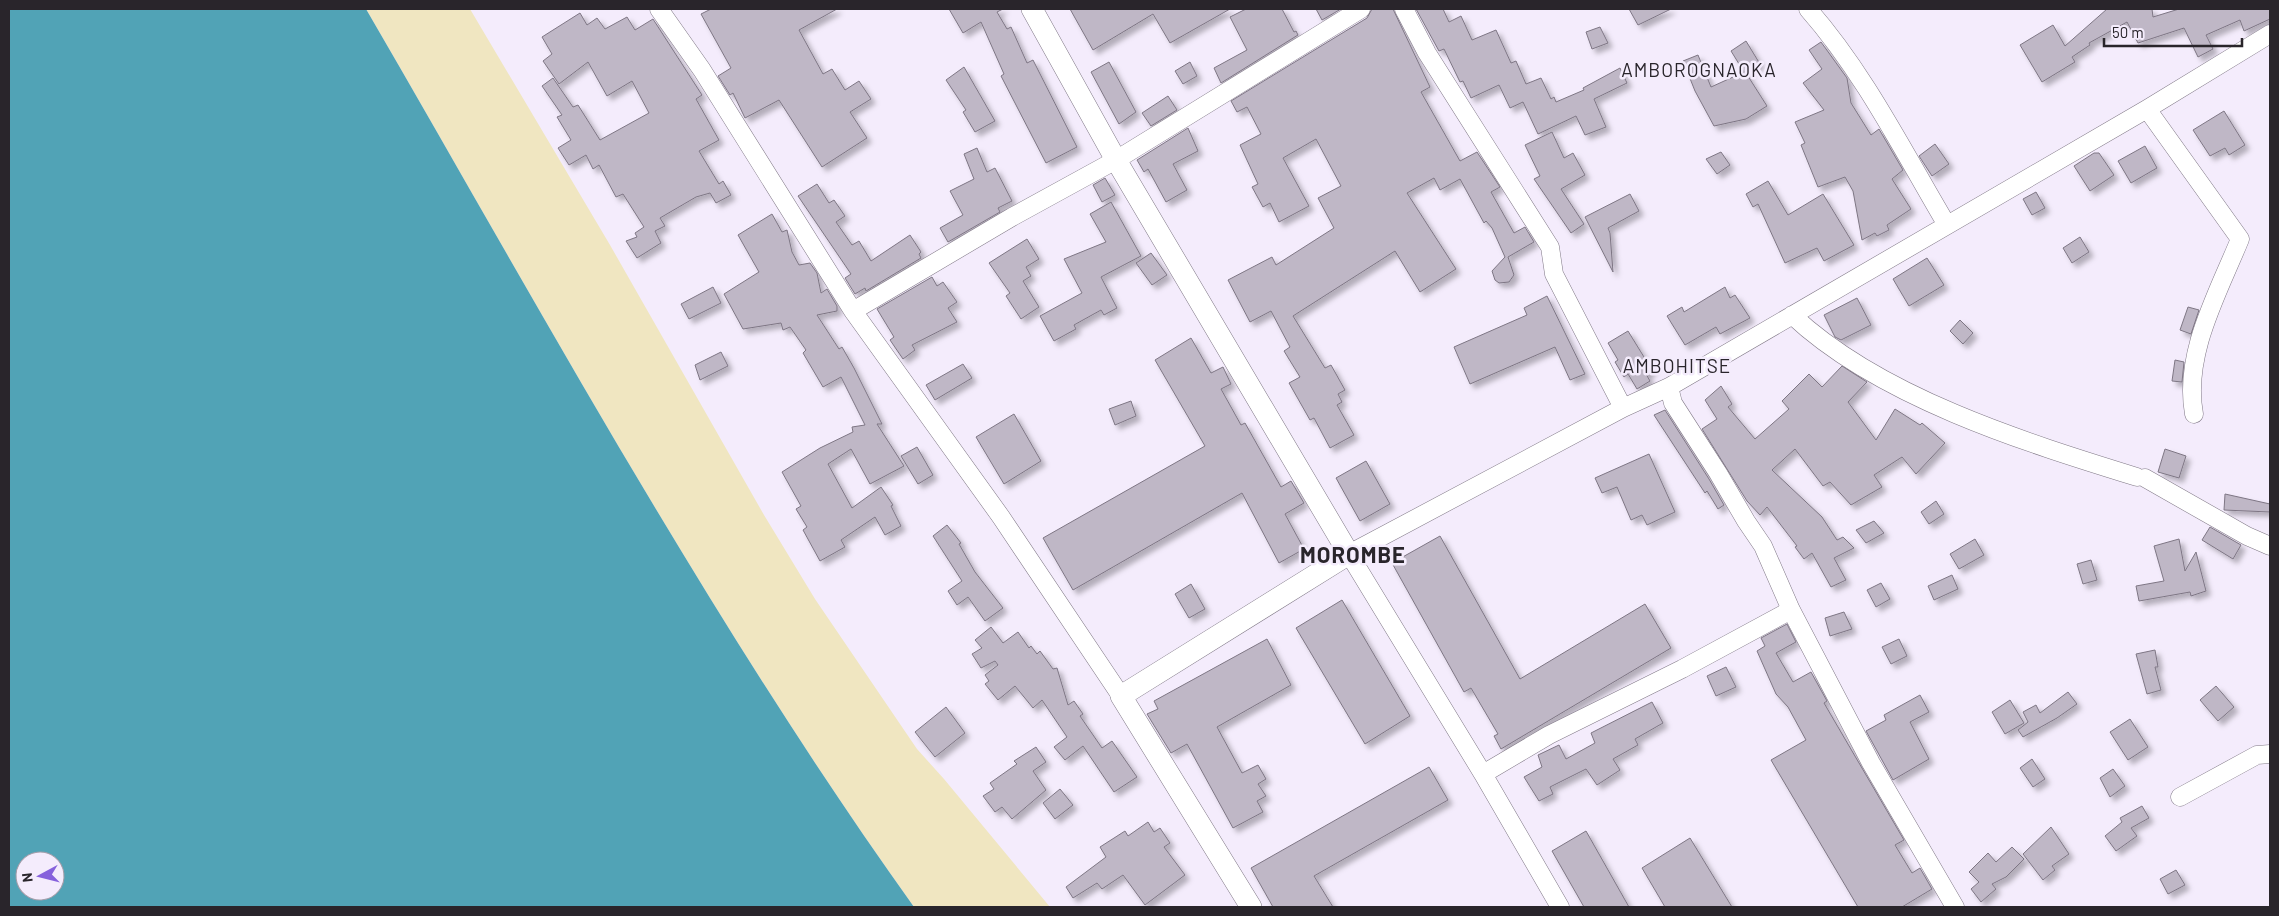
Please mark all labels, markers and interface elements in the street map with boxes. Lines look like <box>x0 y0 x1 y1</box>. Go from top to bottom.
scale bar <box>2104 15 2242 47</box>
text: 50 m <box>2112 23 2144 41</box>
district label: AMBOROGNAOKA <box>1621 58 1777 81</box>
district label: AMBOHITSE <box>1623 354 1731 377</box>
district label: MOROMBE <box>1300 541 1406 567</box>
north arrow <box>15 851 65 901</box>
text: N <box>18 872 36 883</box>

